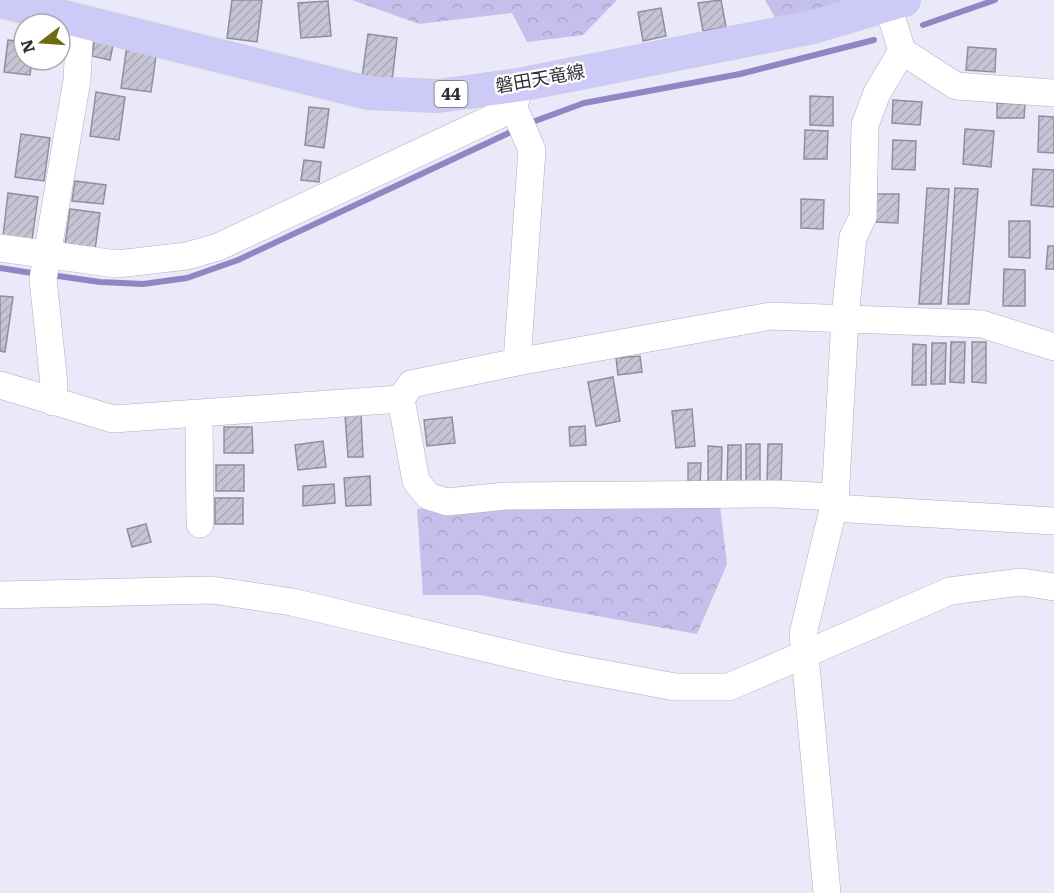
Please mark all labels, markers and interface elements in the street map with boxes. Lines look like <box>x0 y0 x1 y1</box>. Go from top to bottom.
north arrow <box>12 12 72 72</box>
text: N <box>13 37 40 57</box>
street label: 磐田天竜線 <box>493 56 586 99</box>
road number: 44 <box>434 81 468 107</box>

